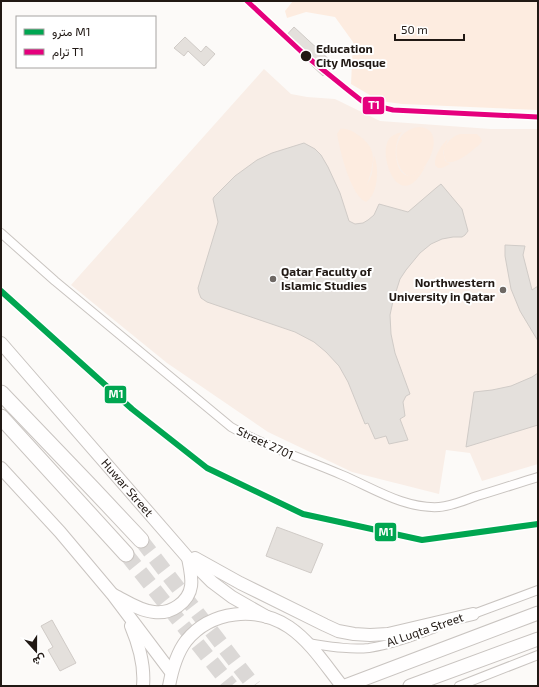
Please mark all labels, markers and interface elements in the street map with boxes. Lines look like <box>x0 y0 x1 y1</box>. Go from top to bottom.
legend <box>16 16 156 68</box>
scale bar <box>395 16 464 42</box>
text: 50 m <box>401 22 428 36</box>
text: مترو M1 <box>52 24 90 40</box>
place label: Education City Mosque <box>316 41 386 70</box>
text: ترام T1 <box>52 44 84 60</box>
marker: Education City Mosque <box>299 49 313 63</box>
line badge: T1 <box>362 96 385 115</box>
text: T1 <box>368 98 380 111</box>
place label: Qatar Faculty of Islamic Studies <box>281 264 373 292</box>
marker: Qatar Faculty of Islamic Studies <box>268 274 278 284</box>
place label: Northwestern University in Qatar <box>389 275 495 304</box>
marker: Northwestern University in Qatar <box>498 285 508 295</box>
line badge: M1 <box>104 385 127 404</box>
text: M1 <box>109 387 123 400</box>
street label: Street 2701 <box>235 423 296 461</box>
street label: Huwar Street <box>99 455 157 519</box>
line badge: M1 <box>374 522 397 542</box>
text: M1 <box>379 525 393 538</box>
street label: Al Luqta Street <box>384 609 465 649</box>
north arrow <box>16 631 56 671</box>
text: ش <box>31 651 48 669</box>

